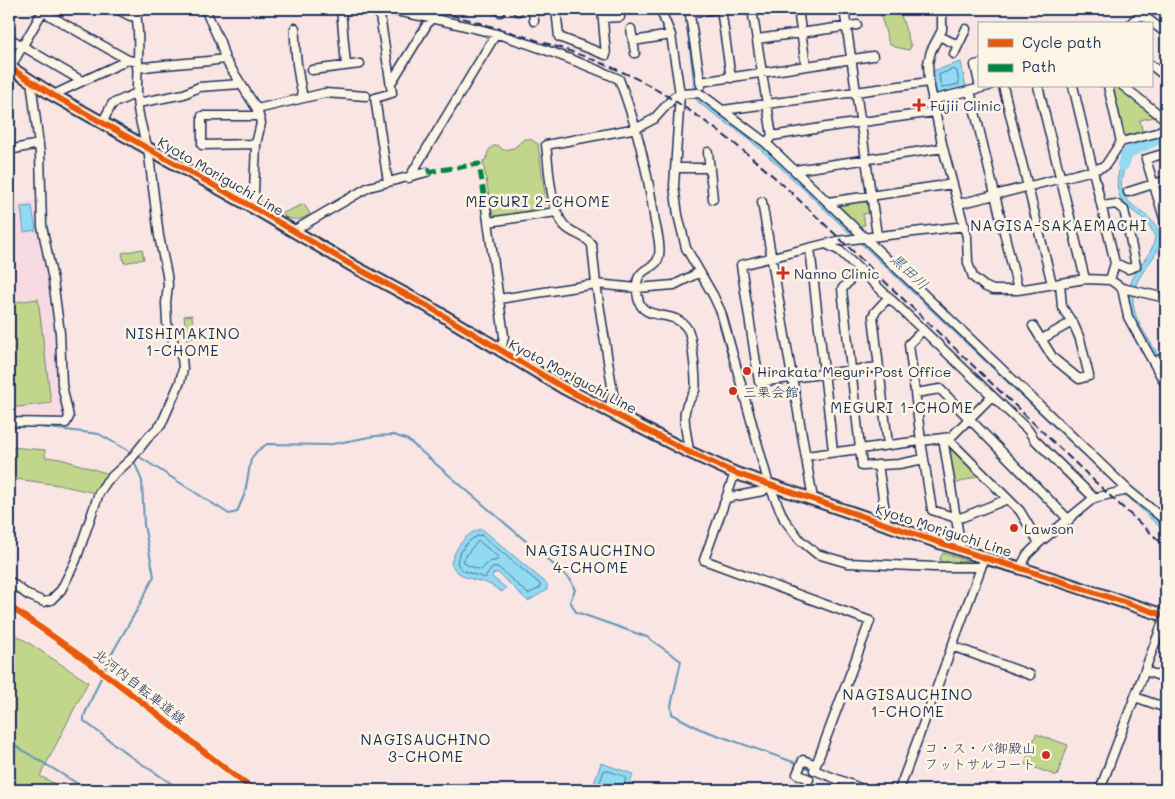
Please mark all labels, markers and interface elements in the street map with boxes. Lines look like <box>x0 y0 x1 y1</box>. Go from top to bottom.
legend <box>978 22 1152 88</box>
text: Cycle path <box>1022 32 1101 52</box>
text: Path <box>1022 56 1056 76</box>
place label: Fujii Clinic <box>930 96 1001 115</box>
marker: Fujii Clinic <box>912 98 926 112</box>
street label: Kyoto Moriguchi Line <box>155 132 287 220</box>
district label: MEGURI 2-CHOME <box>465 191 611 211</box>
district label: NAGISA-SAKAEMACHI <box>970 215 1148 235</box>
water label: 黒田川 <box>887 248 933 294</box>
place label: Nanno Clinic <box>794 264 879 283</box>
marker: Nanno Clinic <box>776 266 790 280</box>
district label: NISHIMAKINO 1-CHOME <box>125 323 241 360</box>
street label: Kyoto Moriguchi Line <box>506 334 640 418</box>
place label: Hirakata Meguri Post Office <box>757 362 951 381</box>
marker: Hirakata Meguri Post Office <box>741 365 753 377</box>
place label: 三栗会館 <box>743 382 799 401</box>
marker: 三栗会館 <box>727 385 739 397</box>
district label: MEGURI 1-CHOME <box>830 397 974 417</box>
street label: Kyoto Moriguchi Line <box>873 499 1015 561</box>
place label: Lawson <box>1024 519 1074 538</box>
marker: Lawson <box>1008 522 1020 534</box>
district label: NAGISAUCHINO 4-CHOME <box>526 540 656 577</box>
street label: 北河内自転車道線 <box>90 644 190 728</box>
district label: NAGISAUCHINO 1-CHOME <box>843 684 973 721</box>
district label: NAGISAUCHINO 3-CHOME <box>361 729 491 766</box>
place label: コ・ス・パ御殿山 フットサルコート <box>924 738 1036 773</box>
marker: コ・ス・パ御殿山 フットサルコート <box>1040 749 1052 761</box>

